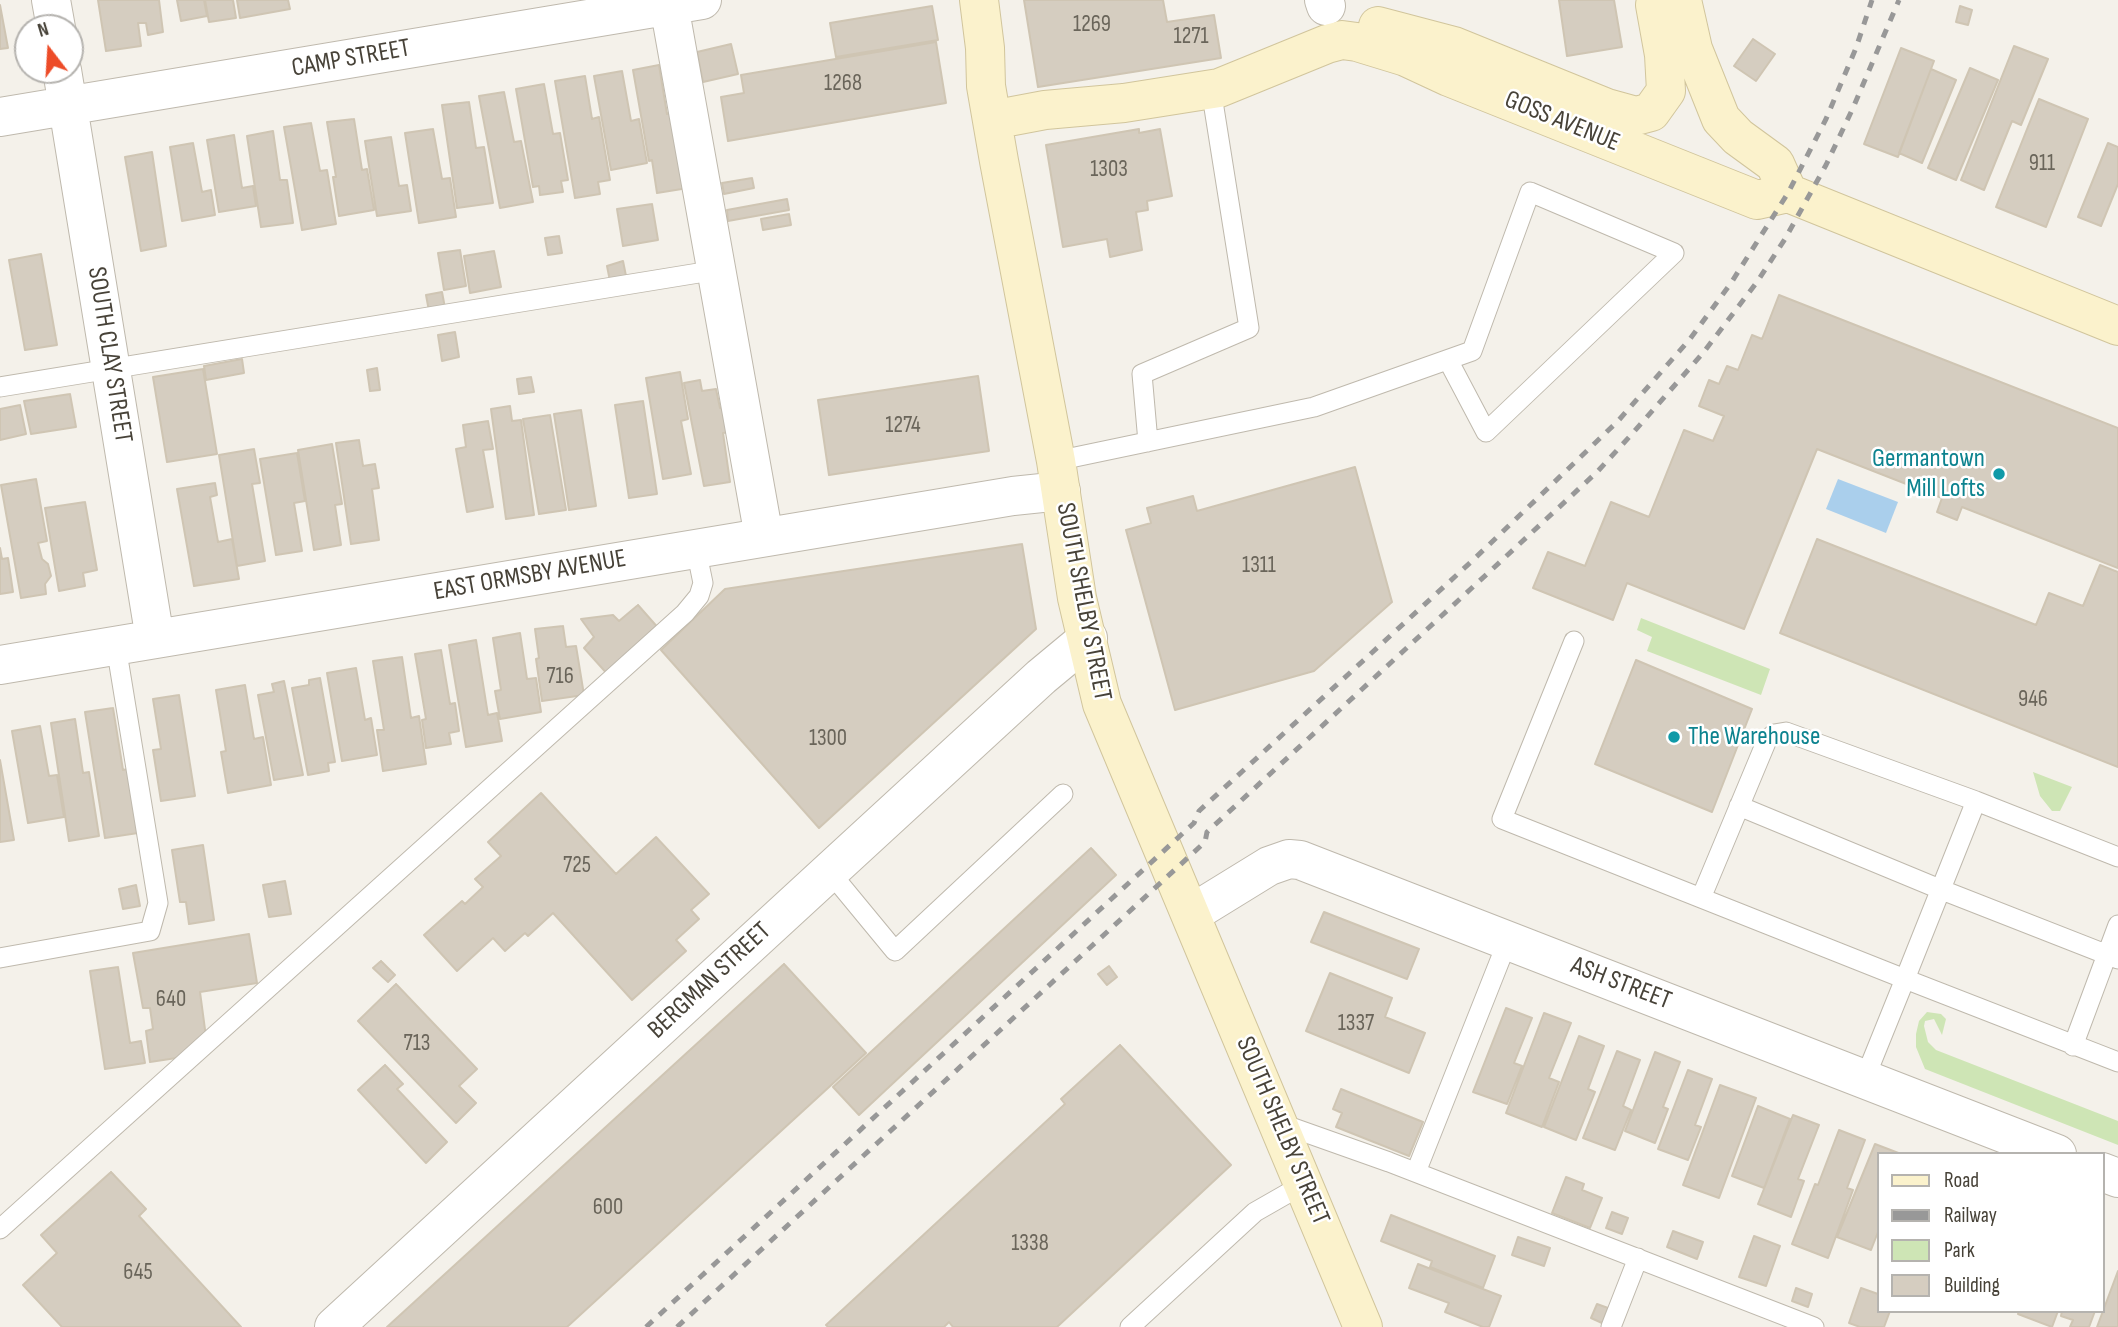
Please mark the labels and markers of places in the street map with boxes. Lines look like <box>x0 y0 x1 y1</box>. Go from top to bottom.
place label: Germantown Mill Lofts <box>1872 443 1985 504</box>
marker: Germantown Mill Lofts <box>1991 466 2007 482</box>
place label: The Warehouse <box>1688 721 1820 753</box>
marker: The Warehouse <box>1666 729 1682 745</box>

